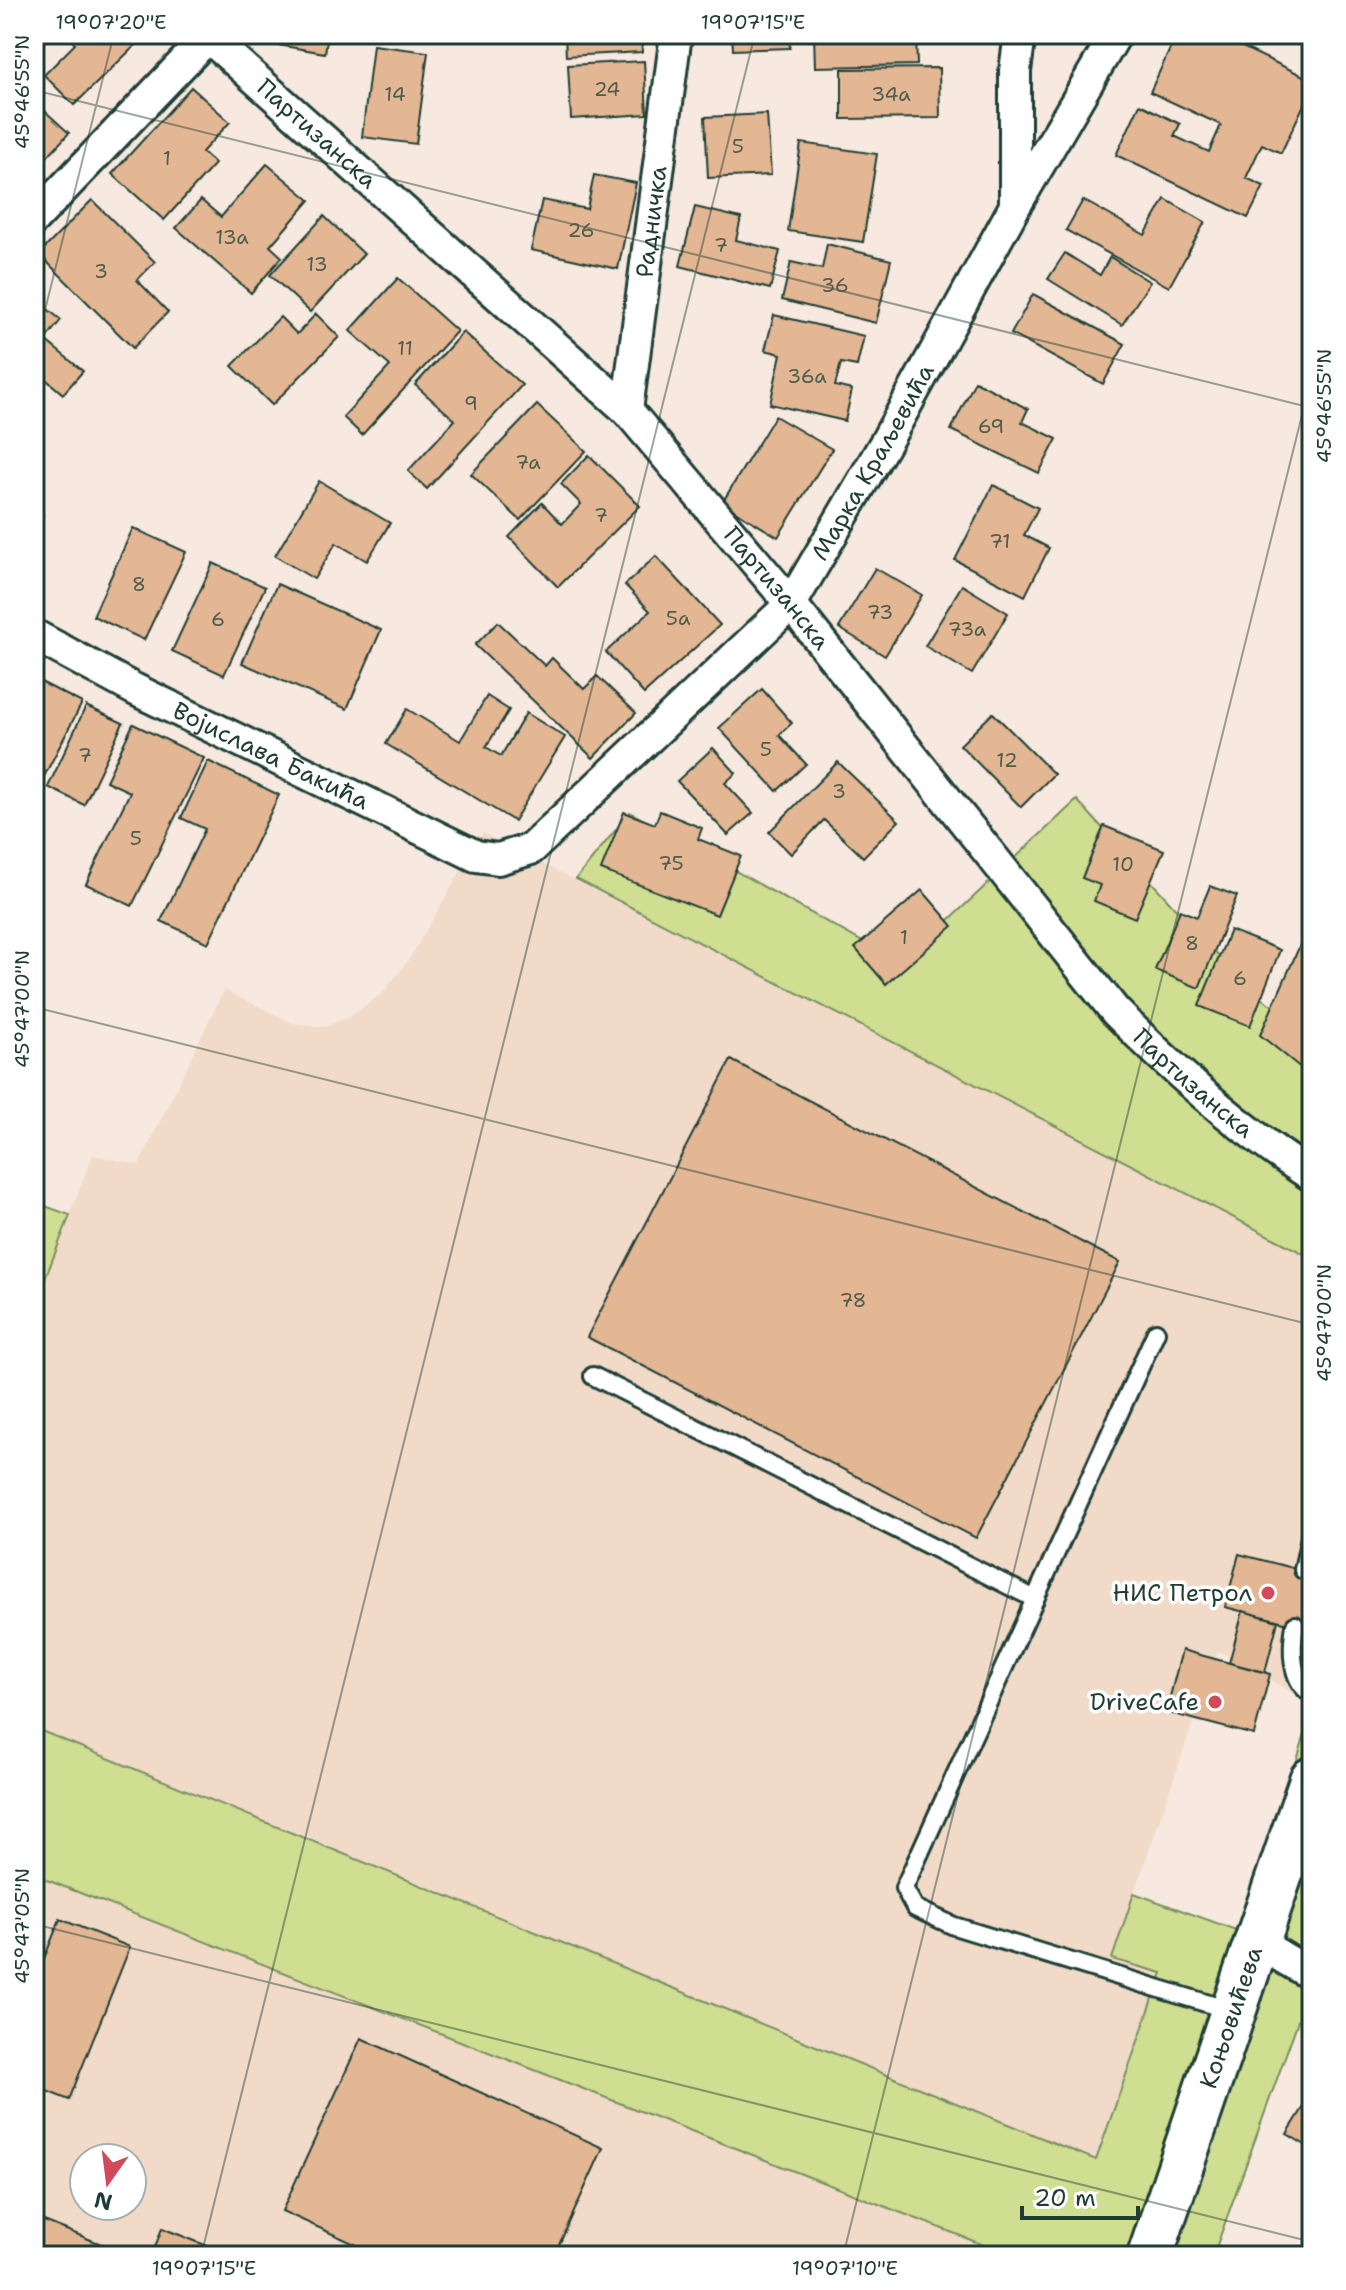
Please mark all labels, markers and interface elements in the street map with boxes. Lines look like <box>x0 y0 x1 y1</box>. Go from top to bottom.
text: 19°07'20"E <box>55 9 167 35</box>
text: 19°07'15"E <box>701 9 805 35</box>
text: 45°46'55"N <box>9 35 35 149</box>
street label: Партизанска <box>250 72 384 196</box>
house number: 24 <box>594 76 620 102</box>
house number: 14 <box>384 81 406 107</box>
house number: 34a <box>871 81 911 107</box>
house number: 5 <box>732 133 744 159</box>
house number: 1 <box>163 145 171 171</box>
street label: Радничка <box>628 164 675 279</box>
house number: 26 <box>567 217 595 243</box>
house number: 13a <box>215 224 249 250</box>
house number: 7 <box>714 232 728 258</box>
house number: 13 <box>306 251 328 277</box>
house number: 3 <box>94 258 108 284</box>
house number: 36 <box>821 272 849 298</box>
house number: 11 <box>397 335 413 361</box>
text: 45°46'55"N <box>1311 349 1337 463</box>
street label: Марка Краљевића <box>804 358 942 566</box>
house number: 36a <box>787 363 827 389</box>
house number: 9 <box>464 390 478 416</box>
house number: 69 <box>978 413 1004 439</box>
house number: 7a <box>515 449 541 475</box>
house number: 7 <box>594 502 608 528</box>
street label: Партизанска <box>716 520 837 656</box>
house number: 71 <box>989 528 1011 554</box>
house number: 8 <box>132 571 146 597</box>
house number: 73 <box>867 599 893 625</box>
house number: 5a <box>666 605 691 631</box>
house number: 6 <box>211 606 225 632</box>
house number: 73a <box>948 616 987 642</box>
street label: Војислава Бакића <box>167 694 374 817</box>
house number: 5 <box>760 736 772 762</box>
house number: 7 <box>78 742 92 768</box>
house number: 12 <box>996 747 1018 773</box>
house number: 3 <box>832 778 846 804</box>
house number: 5 <box>130 825 142 851</box>
house number: 75 <box>658 850 684 876</box>
house number: 10 <box>1112 851 1134 877</box>
house number: 1 <box>900 924 908 950</box>
house number: 8 <box>1185 930 1199 956</box>
text: 45°47'00"N <box>9 950 35 1068</box>
house number: 6 <box>1233 965 1247 991</box>
street label: Партизанска <box>1126 1022 1260 1145</box>
text: 45°47'00"N <box>1311 1264 1337 1382</box>
house number: 78 <box>839 1287 867 1313</box>
place label: НИС Петрол <box>1112 1577 1252 1609</box>
marker: НИС Петрол <box>1259 1584 1277 1602</box>
place label: DriveCafe <box>1090 1686 1199 1718</box>
marker: DriveCafe <box>1206 1693 1224 1711</box>
text: 45°47'05"N <box>9 1868 35 1984</box>
street label: Коњовићева <box>1192 1942 1270 2093</box>
north arrow <box>68 2142 148 2222</box>
scale bar <box>1022 2170 1138 2220</box>
text: 20 m <box>1034 2182 1096 2214</box>
text: N <box>91 2185 115 2217</box>
text: 19°07'15"E <box>152 2255 256 2281</box>
text: 19°07'10"E <box>792 2255 898 2281</box>

